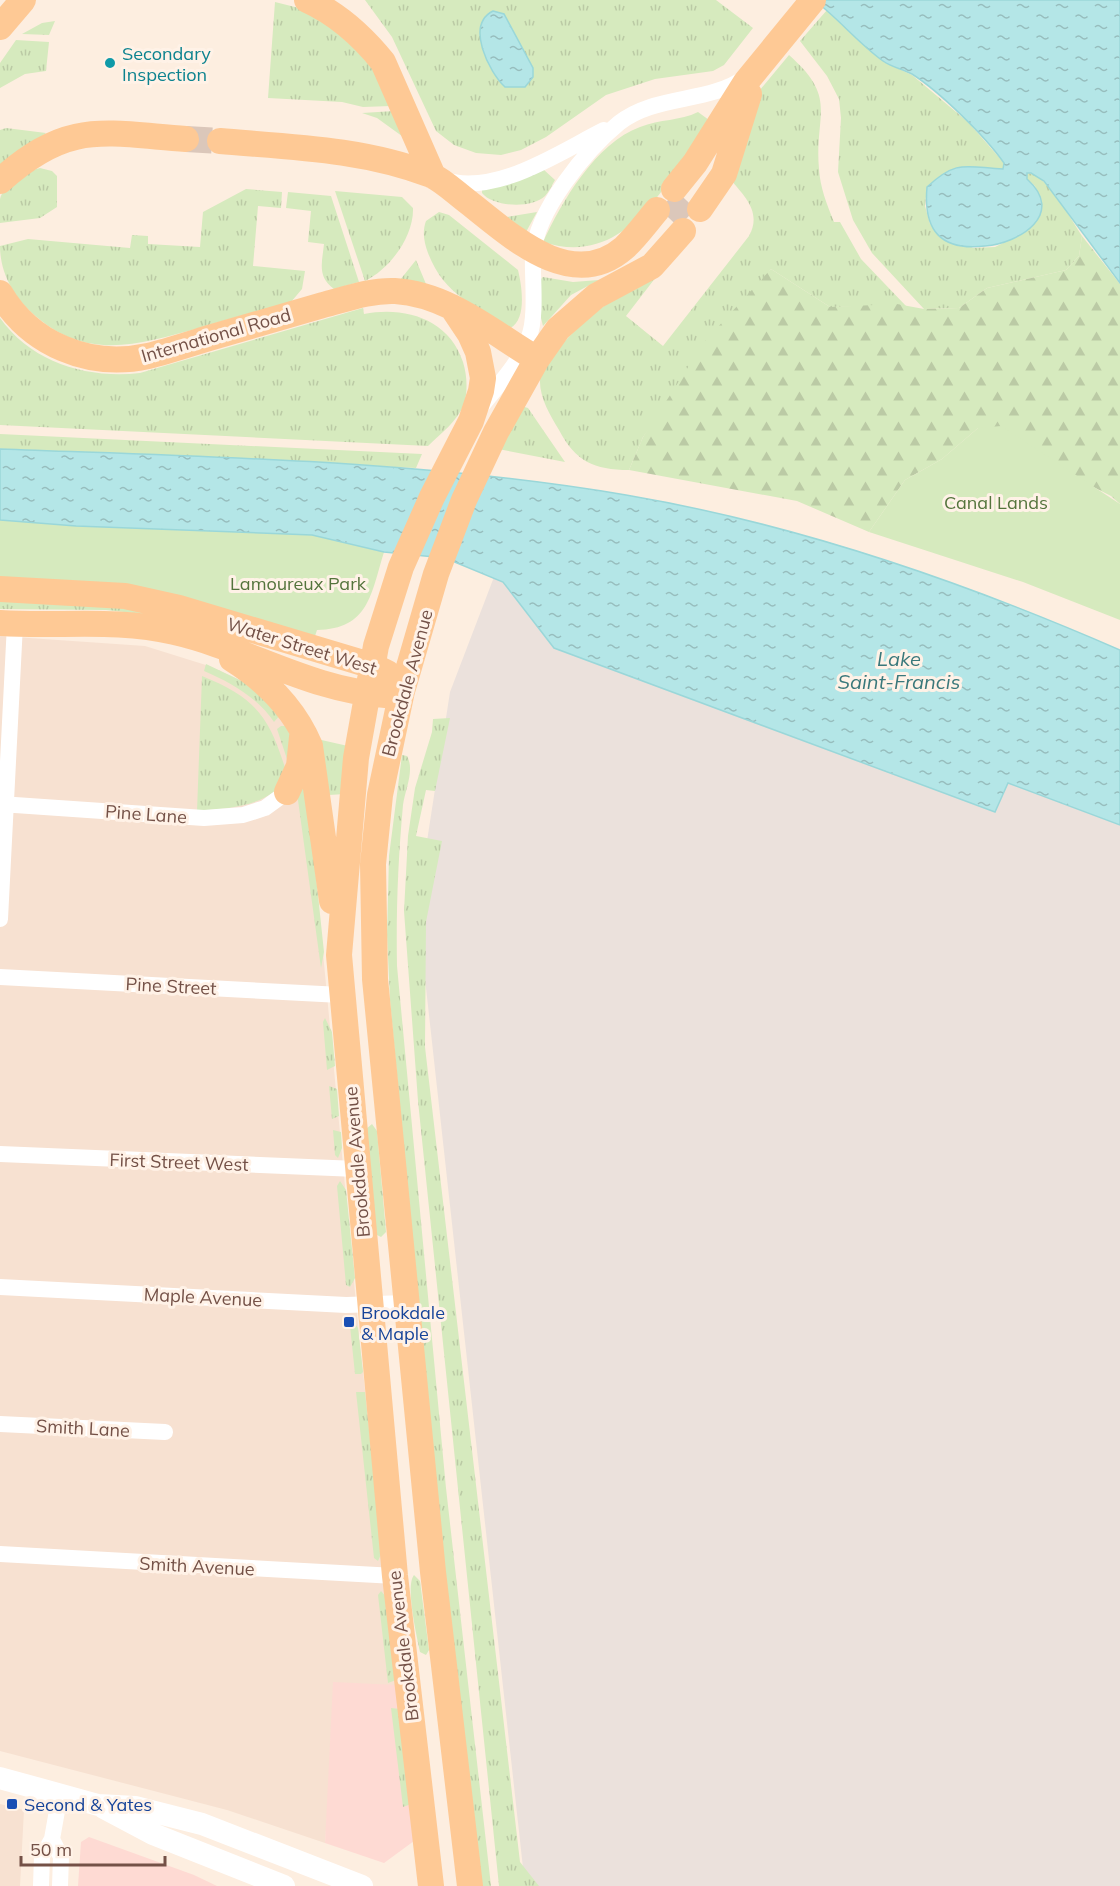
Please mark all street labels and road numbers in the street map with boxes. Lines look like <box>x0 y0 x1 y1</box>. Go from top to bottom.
street label: International Road <box>139 303 293 367</box>
street label: Brookdale Avenue <box>376 607 438 759</box>
street label: Water Street West <box>224 612 380 680</box>
street label: Pine Lane <box>104 800 188 828</box>
street label: Pine Street <box>125 972 217 1000</box>
street label: Brookdale Avenue <box>339 1086 375 1238</box>
street label: First Street West <box>109 1148 249 1176</box>
street label: Maple Avenue <box>143 1282 263 1312</box>
street label: Smith Lane <box>36 1414 130 1442</box>
street label: Smith Avenue <box>139 1551 255 1581</box>
street label: Brookdale Avenue <box>382 1569 424 1723</box>

